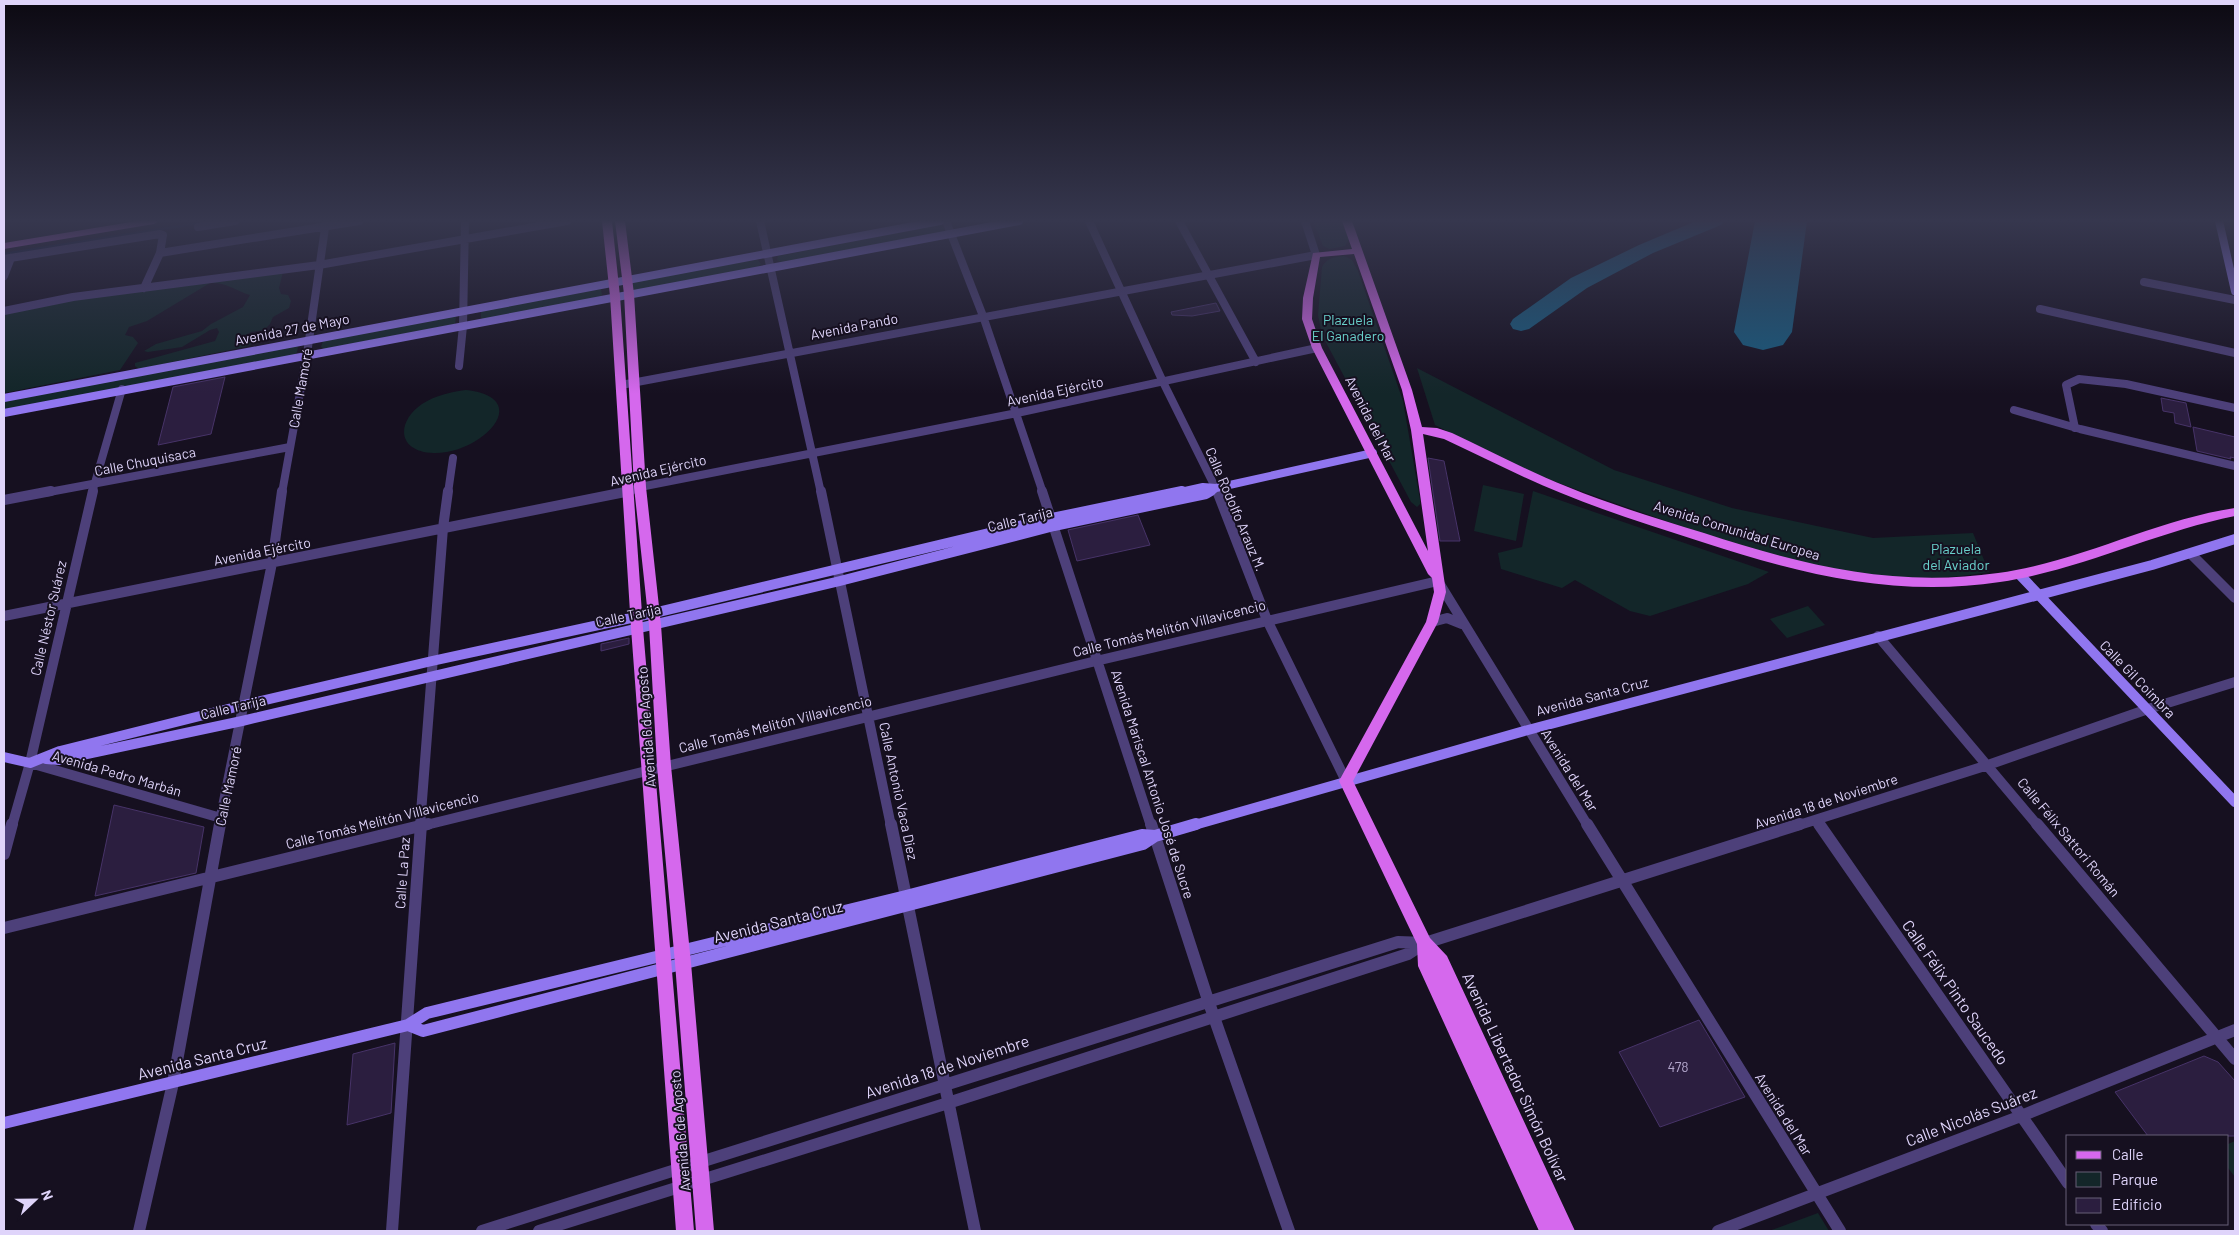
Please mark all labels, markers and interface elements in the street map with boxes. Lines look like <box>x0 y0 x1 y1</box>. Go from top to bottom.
street label: Avenida Pando <box>809 309 899 343</box>
street label: Avenida 27 de Mayo <box>233 310 351 348</box>
park label: Plazuela El Ganadero <box>1312 311 1384 344</box>
street label: Calle Mamoré <box>285 347 315 429</box>
street label: Avenida Ejército <box>1005 372 1105 410</box>
street label: Avenida del Mar <box>1342 373 1400 465</box>
street label: Calle Chuquisaca <box>93 443 197 479</box>
street label: Calle Rodolfo Arauz M. <box>1202 445 1270 573</box>
street label: Avenida Ejército <box>608 451 708 489</box>
street label: Avenida Comunidad Europea <box>1652 497 1822 563</box>
street label: Calle Tarija <box>986 503 1054 535</box>
street label: Avenida Ejército <box>212 533 312 569</box>
park label: Plazuela del Aviador <box>1923 540 1989 573</box>
street label: Calle Néstor Suárez <box>26 559 70 677</box>
street label: Calle Tomás Melitón Villavicencio <box>1071 596 1267 660</box>
street label: Calle Tarija <box>594 600 662 630</box>
street label: Calle Gil Coimbra <box>2097 637 2179 721</box>
street label: Avenida 6 de Agosto <box>633 666 659 788</box>
street label: Avenida Mariscal Antonio José de Sucre <box>1108 667 1198 901</box>
street label: Avenida Santa Cruz <box>1534 673 1650 719</box>
street label: Calle Tarija <box>199 691 267 723</box>
street label: Calle Tomás Melitón Villavicencio <box>677 692 873 756</box>
street label: Calle Antonio Vaca Diez <box>876 721 922 861</box>
street label: Avenida del Mar <box>1538 726 1602 814</box>
street label: Calle Mamoré <box>211 745 245 827</box>
street label: Avenida Pedro Marbán <box>50 746 184 800</box>
street label: Avenida 18 de Noviembre <box>1752 770 1900 832</box>
street label: Calle Félix Sattori Román <box>2014 774 2124 900</box>
street label: Calle Tomás Melitón Villavicencio <box>284 788 480 852</box>
street label: Calle La Paz <box>391 837 413 909</box>
street label: Avenida Santa Cruz <box>711 896 845 946</box>
street label: Calle Félix Pinto Saucedo <box>1899 916 2013 1068</box>
street label: Avenida Libertador Simón Bolívar <box>1459 969 1573 1185</box>
street label: Avenida 18 de Noviembre <box>863 1031 1031 1101</box>
street label: Avenida Santa Cruz <box>135 1033 269 1083</box>
house number: 478 <box>1667 1058 1689 1075</box>
street label: Avenida 6 de Agosto <box>666 1070 694 1192</box>
street label: Avenida del Mar <box>1752 1070 1816 1158</box>
street label: Calle Nicolás Suárez <box>1903 1082 2039 1150</box>
legend <box>2066 1135 2229 1225</box>
text: Calle <box>2112 1145 2144 1163</box>
text: Parque <box>2112 1170 2158 1188</box>
north arrow <box>10 1175 60 1225</box>
text: N <box>38 1187 57 1202</box>
text: Edificio <box>2112 1195 2162 1213</box>

